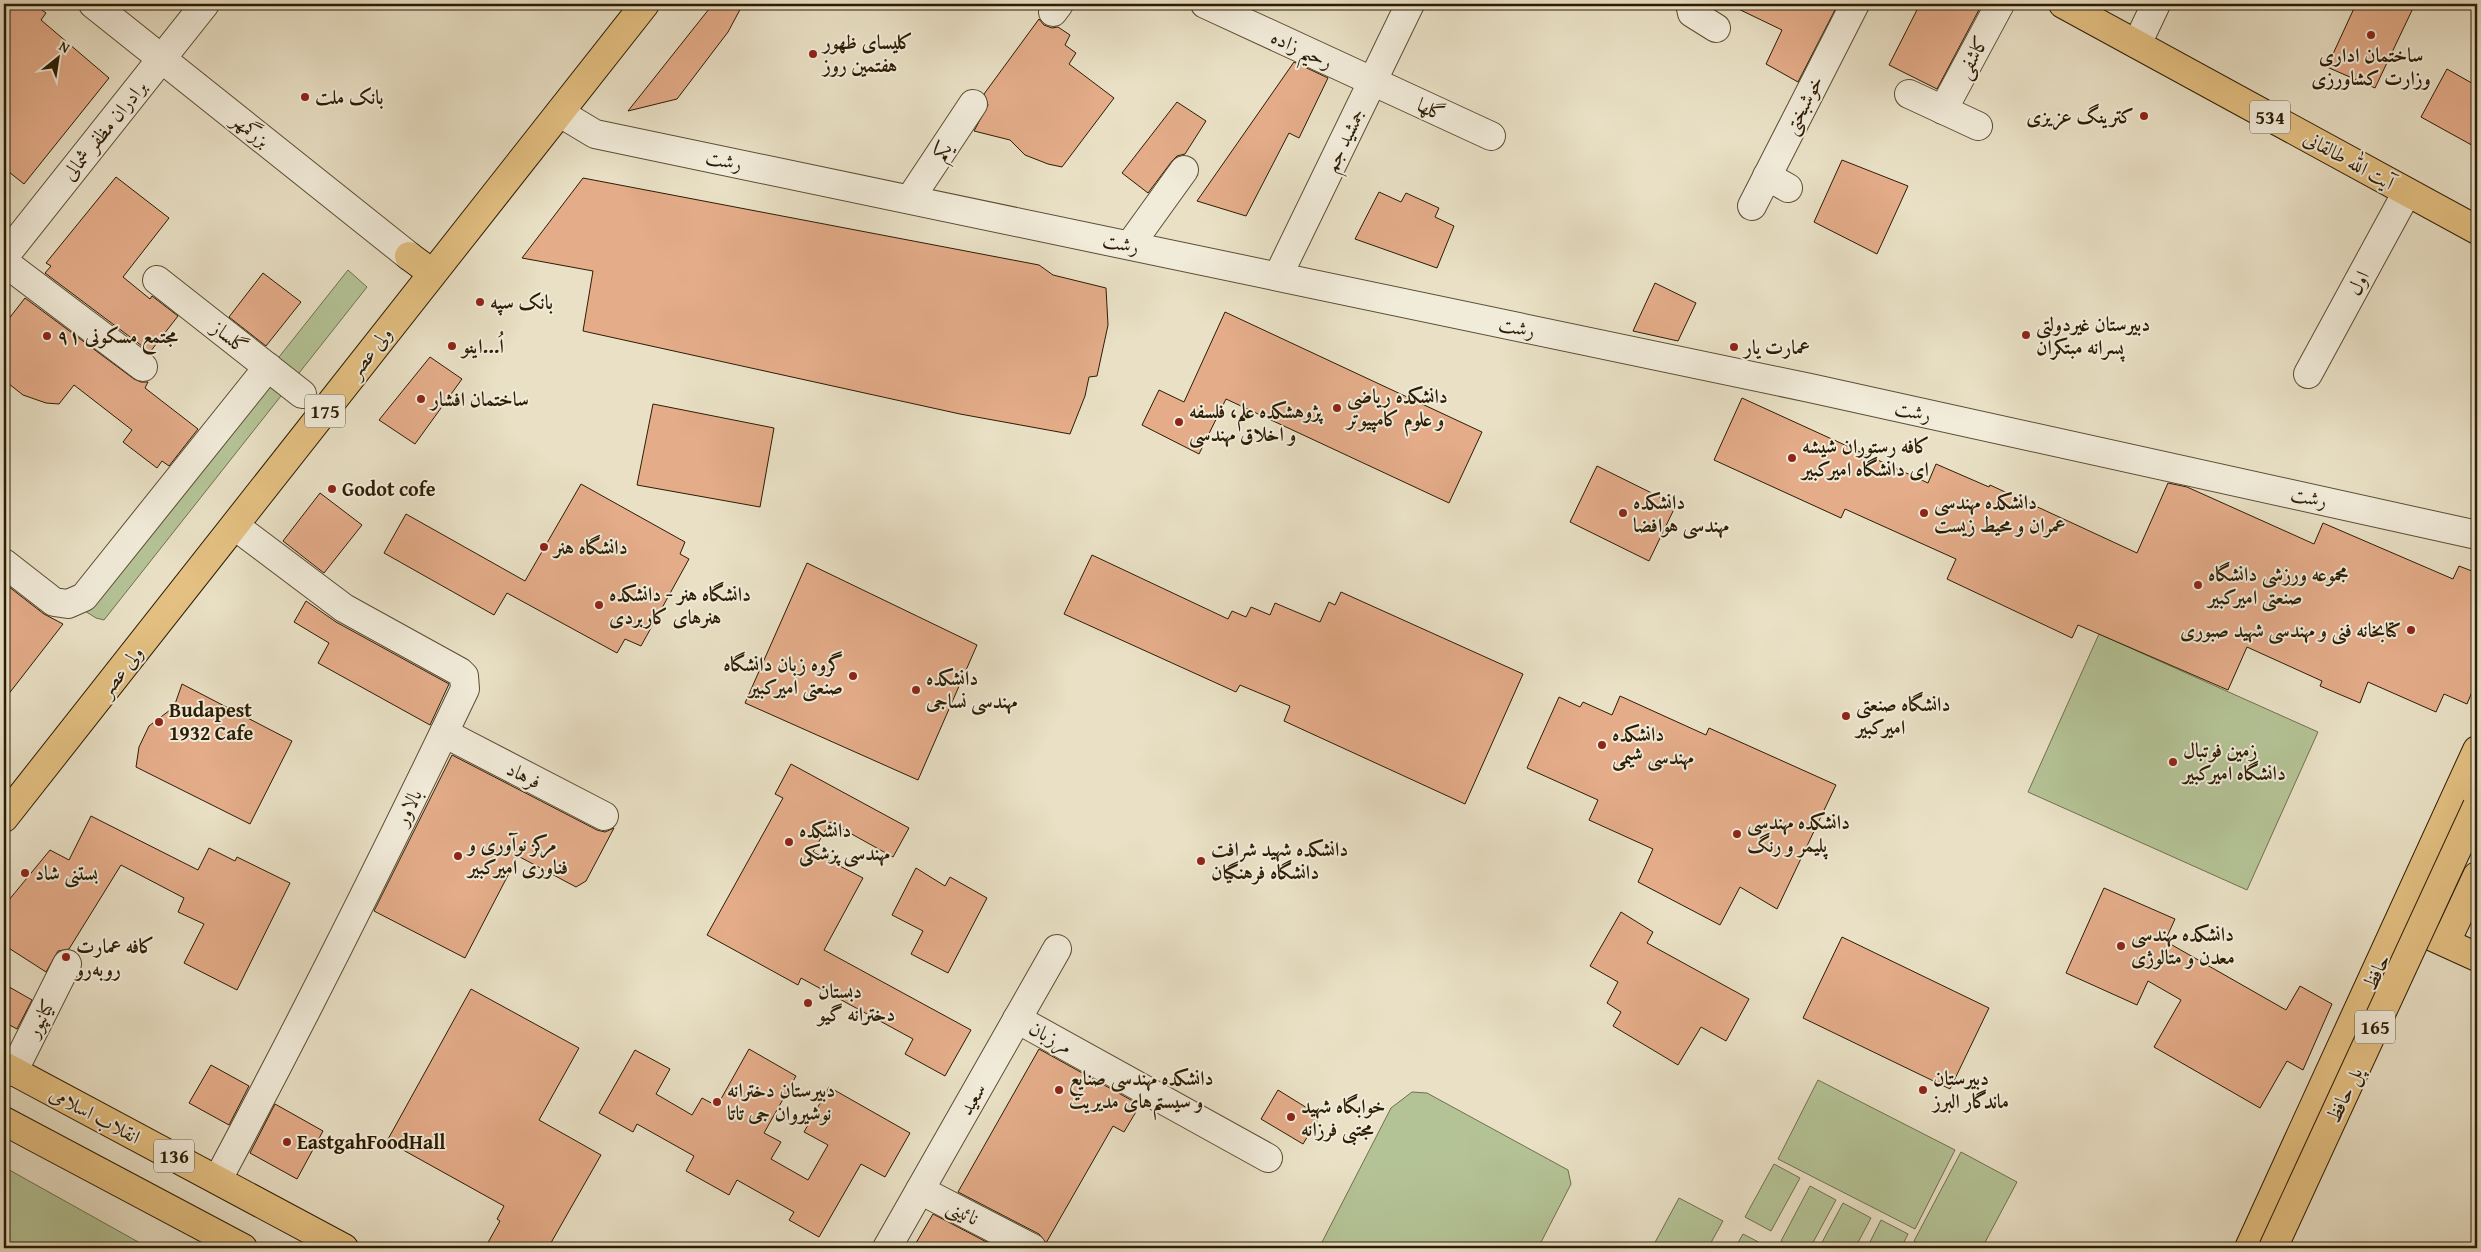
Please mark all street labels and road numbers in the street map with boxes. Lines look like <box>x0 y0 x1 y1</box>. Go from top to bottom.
street label: رحیم زاده <box>1264 22 1338 81</box>
street label: کاشفی <box>1948 30 1996 84</box>
street label: خوشبختی <box>1775 70 1831 140</box>
street label: برادران مظفر شمالی <box>54 73 153 186</box>
street label: گلها <box>1412 89 1450 128</box>
road number: 534 <box>2250 100 2290 134</box>
street label: جمشید جم <box>1316 103 1376 179</box>
street label: بزرگمهر <box>225 104 277 154</box>
street label: آیت الله طالقانی <box>2299 123 2402 198</box>
street label: یکم <box>925 134 963 169</box>
street label: رشت <box>703 141 745 178</box>
street label: رشت <box>1100 224 1142 261</box>
street label: اول <box>2339 265 2376 300</box>
street label: رشت <box>1496 308 1538 345</box>
street label: گلساز <box>204 312 255 360</box>
street label: ولی عصر <box>339 320 399 385</box>
street label: رشت <box>1892 392 1934 429</box>
road number: 175 <box>305 394 345 428</box>
street label: رشت <box>2288 478 2330 515</box>
street label: ولی عصر <box>90 639 150 704</box>
street label: فرهاد <box>502 754 547 796</box>
street label: بالاور <box>385 784 429 832</box>
street label: حافظ <box>2354 949 2397 995</box>
street label: کیانپور <box>17 994 61 1044</box>
road number: 165 <box>2355 1010 2395 1044</box>
street label: مرزبان <box>1024 1013 1078 1060</box>
street label: پل حافظ <box>2318 1061 2371 1128</box>
street label: سعید <box>951 1077 992 1120</box>
street label: انقلاب اسلامی <box>45 1078 146 1151</box>
road number: 136 <box>154 1140 194 1172</box>
street label: نائینی <box>942 1191 985 1233</box>

